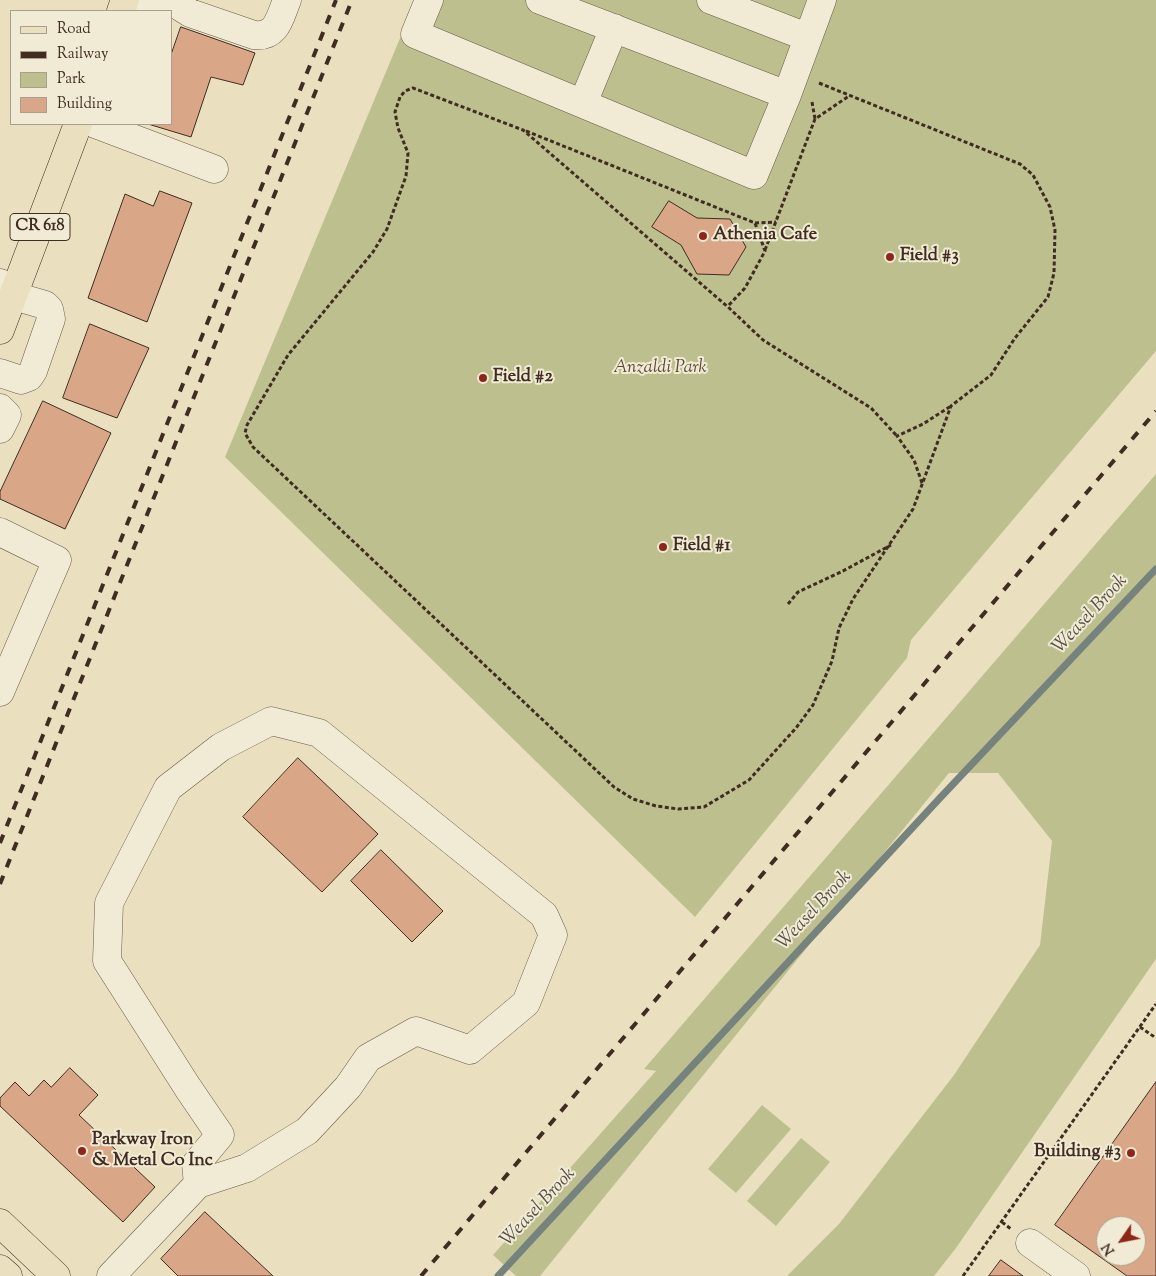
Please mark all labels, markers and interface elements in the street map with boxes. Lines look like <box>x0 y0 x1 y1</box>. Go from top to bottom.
legend <box>10 10 172 125</box>
text: Road <box>57 19 91 40</box>
text: Railway <box>57 44 108 65</box>
text: Park <box>57 69 86 90</box>
text: Building <box>57 94 112 115</box>
road number: CR 618 <box>10 213 70 240</box>
place label: Athenia Cafe <box>713 225 817 247</box>
marker: Athenia Cafe <box>697 230 709 242</box>
place label: Field #3 <box>900 246 959 268</box>
marker: Field #3 <box>884 251 896 263</box>
park label: Anzaldi Park <box>613 358 707 380</box>
place label: Field #2 <box>493 367 553 389</box>
marker: Field #2 <box>477 372 489 384</box>
place label: Field #1 <box>673 536 731 558</box>
marker: Field #1 <box>657 541 669 553</box>
water label: Weasel Brook <box>1049 571 1133 659</box>
water label: Weasel Brook <box>773 867 857 955</box>
place label: Parkway Iron & Metal Co Inc <box>92 1130 213 1172</box>
place label: Building #3 <box>1034 1142 1121 1164</box>
marker: Parkway Iron & Metal Co Inc <box>76 1145 88 1157</box>
marker: Building #3 <box>1125 1147 1137 1159</box>
water label: Weasel Brook <box>497 1164 581 1252</box>
north arrow <box>1096 1216 1146 1266</box>
text: N <box>1098 1238 1121 1259</box>

